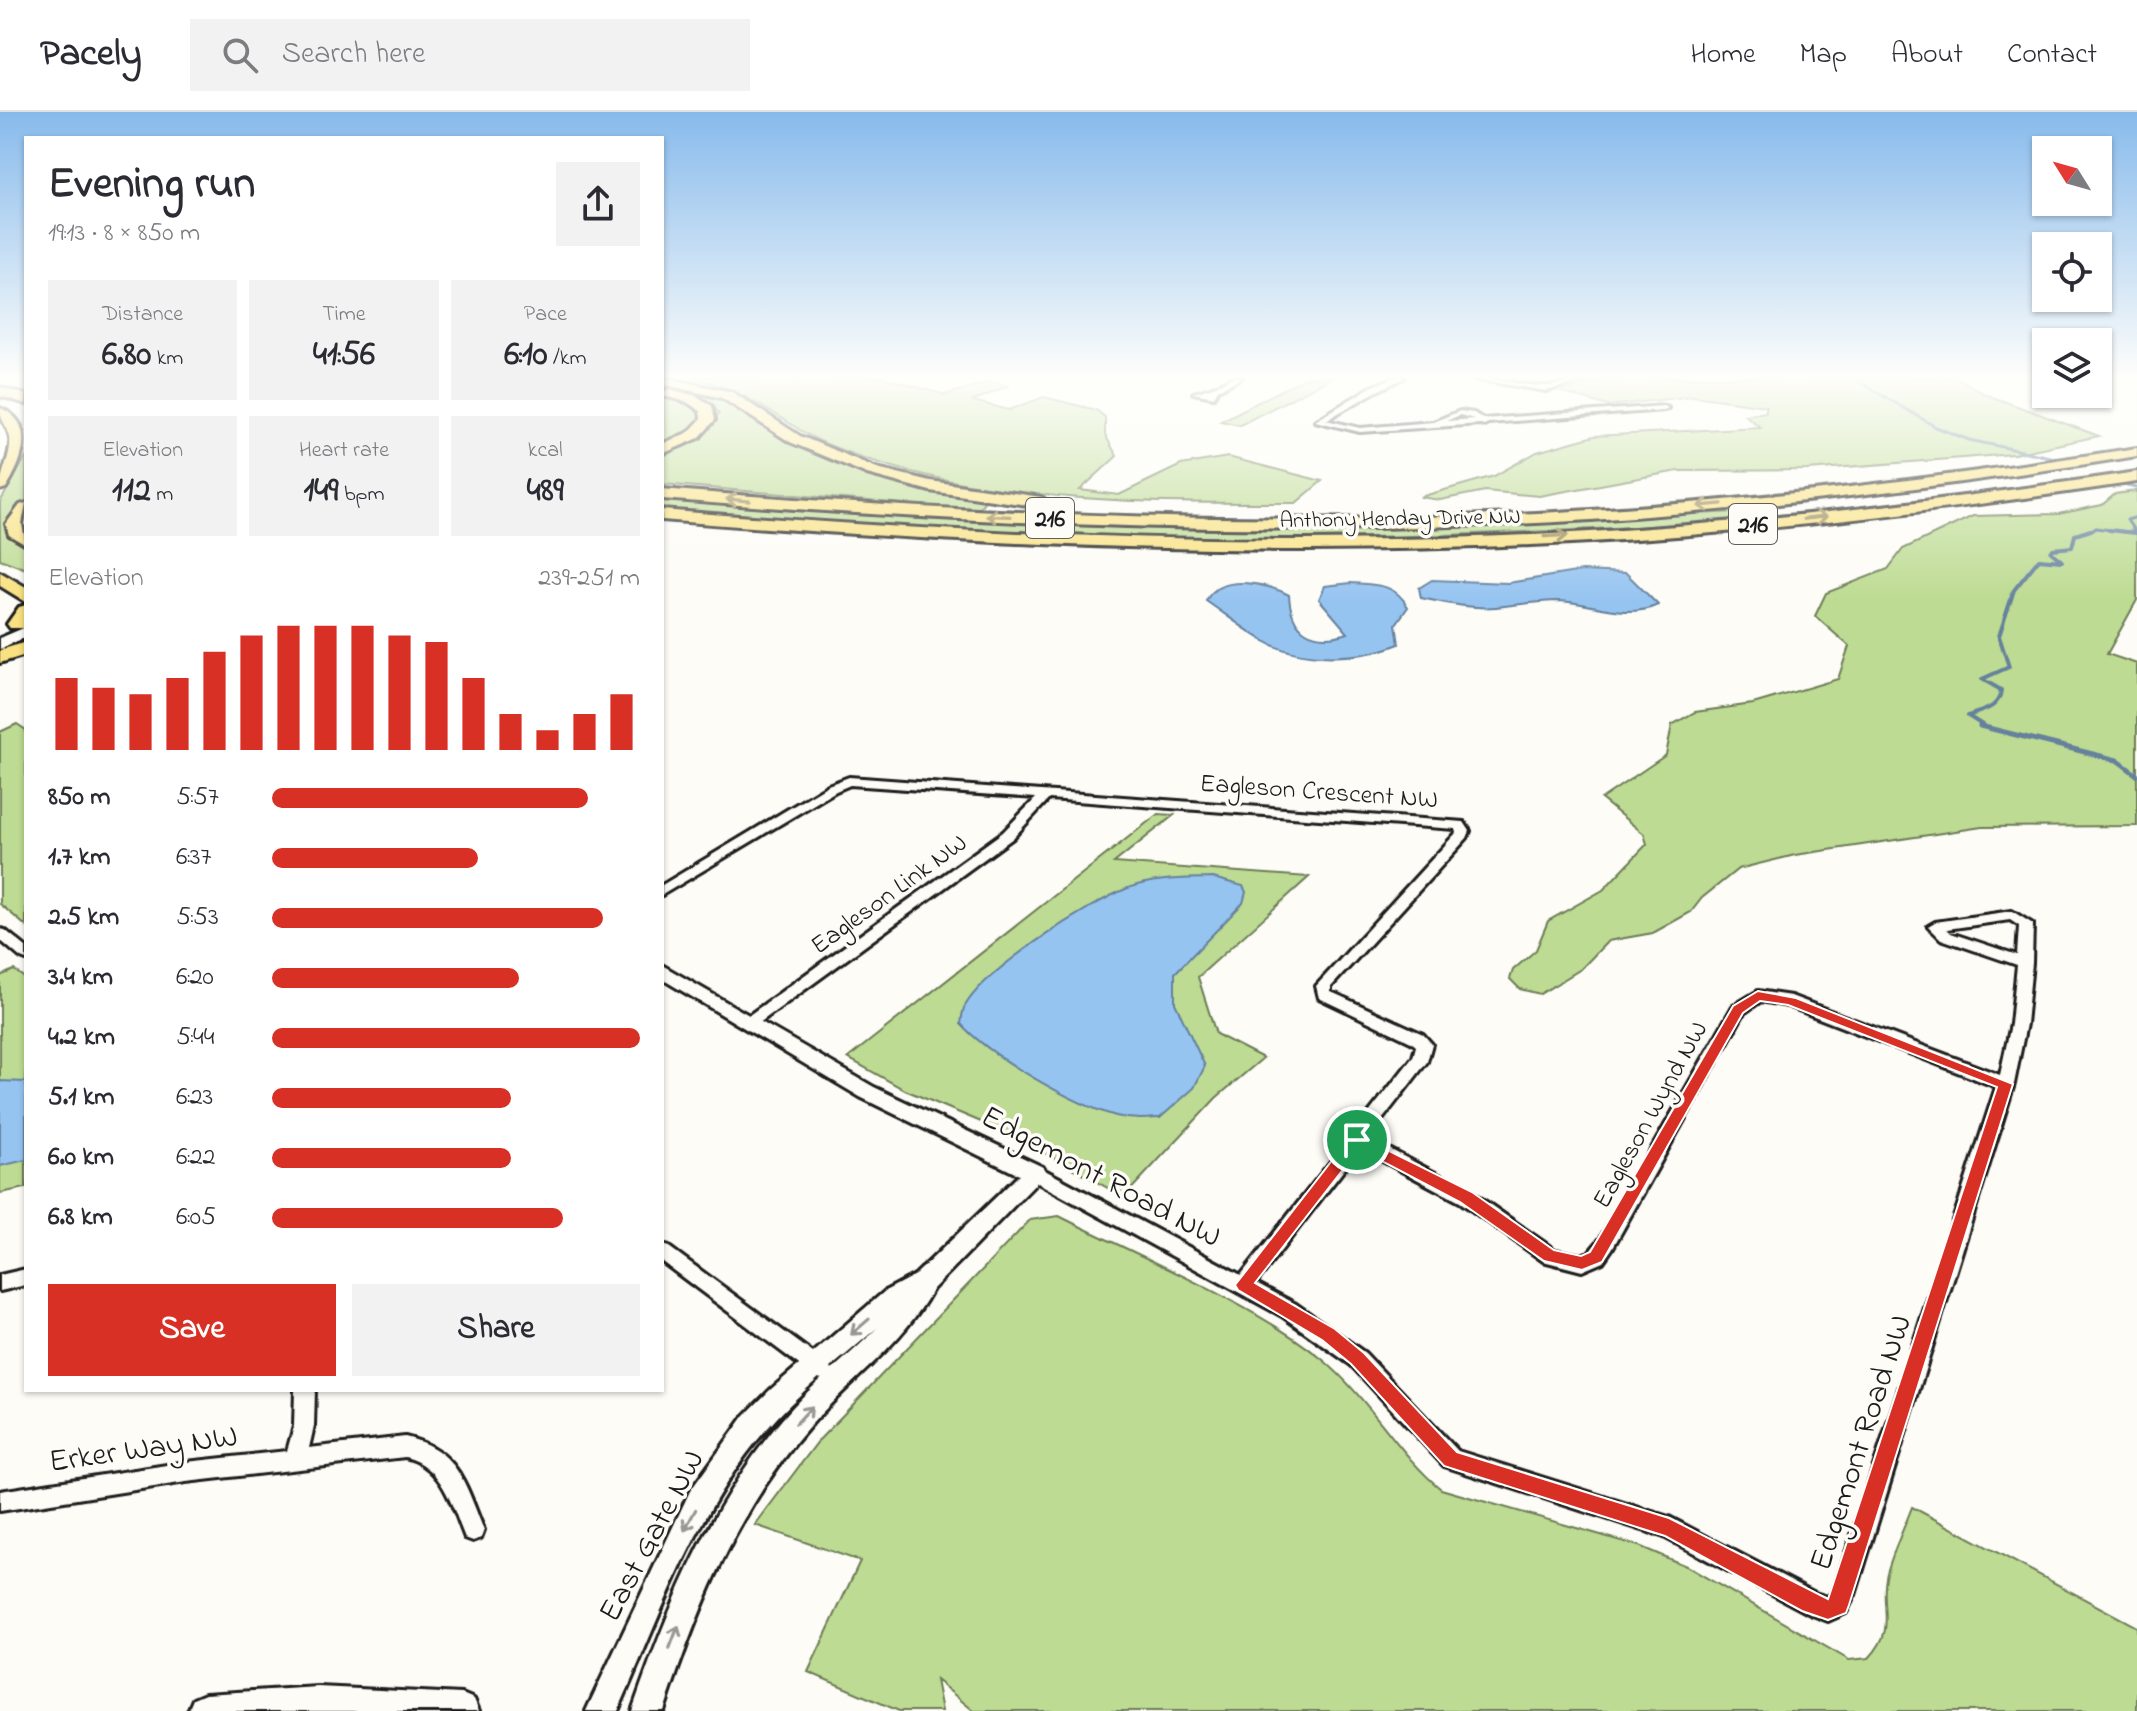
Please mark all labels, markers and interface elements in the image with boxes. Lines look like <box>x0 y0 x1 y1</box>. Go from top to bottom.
search box <box>190 19 750 91</box>
text: Pacely <box>40 27 142 83</box>
icon: search <box>218 33 262 77</box>
text: Search here <box>282 33 425 77</box>
text: Home <box>1690 35 1756 76</box>
text: Map <box>1800 35 1847 76</box>
text: About <box>1891 35 1963 76</box>
text: Contact <box>2007 35 2097 76</box>
north arrow <box>2032 136 2112 216</box>
map controls <box>2032 136 2112 408</box>
text: Evening run <box>48 153 255 217</box>
button: share <box>556 162 640 246</box>
text: 19:13 · 8 × 850 m <box>48 215 200 253</box>
button: locate <box>2032 232 2112 312</box>
text: Distance <box>102 299 183 331</box>
text: Time <box>322 299 366 331</box>
text: Pace <box>524 299 567 331</box>
button: layers <box>2032 328 2112 408</box>
text: 6.80 <box>102 331 151 381</box>
text: 41:56 <box>313 331 375 381</box>
text: 6:10 <box>504 331 547 381</box>
text: km <box>151 343 183 375</box>
text: /km <box>547 343 587 375</box>
text: Elevation <box>102 435 183 467</box>
text: Heart rate <box>299 435 389 467</box>
text: kcal <box>528 435 563 467</box>
text: 112 <box>112 467 151 517</box>
text: 149 <box>303 467 338 517</box>
text: 489 <box>527 467 564 517</box>
text: m <box>151 479 173 511</box>
text: bpm <box>338 479 385 511</box>
one-way arrow <box>725 492 752 507</box>
road number: 216 <box>1026 498 1074 538</box>
one-way arrow <box>1697 498 1724 513</box>
street label: Anthony Henday Drive NW <box>1279 502 1521 539</box>
road number: 216 <box>1729 504 1777 544</box>
one-way arrow <box>985 508 1012 523</box>
one-way arrow <box>1801 511 1828 526</box>
one-way arrow <box>1542 528 1569 543</box>
text: Elevation <box>48 560 144 598</box>
text: 239–251 m <box>538 560 640 598</box>
street label: Eagleson Crescent NW <box>1198 766 1439 820</box>
text: 850 m <box>48 779 111 817</box>
text: 5:57 <box>176 779 219 817</box>
street label: Eagleson Link NW <box>804 826 976 965</box>
text: 1.7 km <box>48 839 110 877</box>
text: 6:37 <box>176 839 211 877</box>
text: 2.5 km <box>48 899 119 937</box>
text: 5:53 <box>176 899 219 937</box>
text: 3.4 km <box>48 959 113 997</box>
text: 6:20 <box>176 959 214 997</box>
street label: Eagleson Wynd NW <box>1584 1015 1719 1216</box>
text: 4.2 km <box>48 1019 115 1057</box>
text: 5:44 <box>176 1019 215 1057</box>
text: 5.1 km <box>48 1079 115 1117</box>
text: 6:23 <box>176 1079 213 1117</box>
street label: Edgemont Road NW <box>972 1095 1229 1261</box>
pin <box>1323 1106 1391 1174</box>
icon: arrive <box>1335 1118 1379 1162</box>
text: 6.0 km <box>48 1139 114 1177</box>
text: 6:22 <box>176 1139 216 1177</box>
text: 6.8 km <box>48 1199 113 1237</box>
text: 6:05 <box>176 1199 216 1237</box>
button: Save <box>48 1284 336 1376</box>
button: Share <box>352 1284 640 1376</box>
street label: Edgemont Road NW <box>1799 1309 1926 1577</box>
one-way arrow <box>851 1317 871 1335</box>
one-way arrow <box>794 1405 813 1425</box>
street label: Erker Way NW <box>46 1414 241 1487</box>
street label: East Gate NW <box>588 1442 718 1631</box>
one-way arrow <box>682 1508 698 1531</box>
one-way arrow <box>668 1625 682 1650</box>

